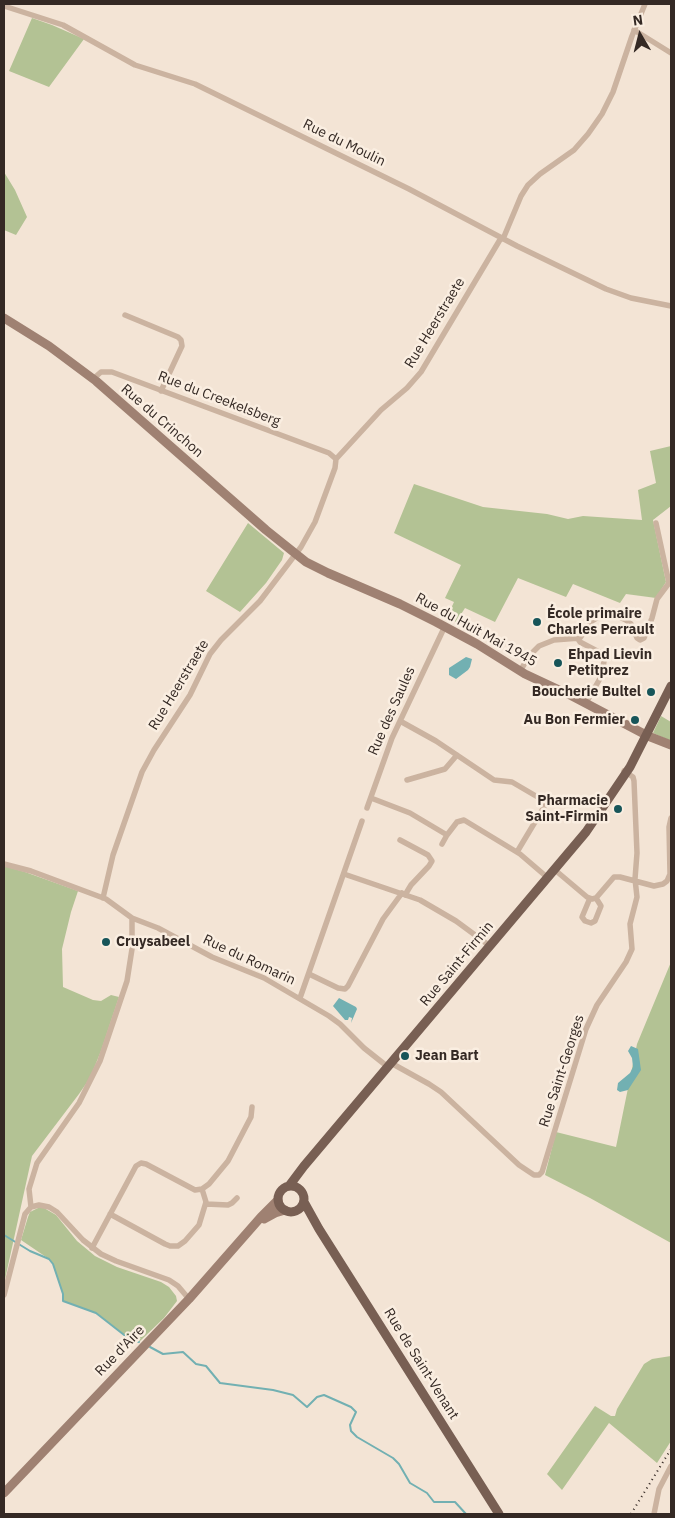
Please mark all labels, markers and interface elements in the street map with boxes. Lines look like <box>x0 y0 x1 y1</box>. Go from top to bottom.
north arrow <box>615 10 665 60</box>
text: N <box>632 11 644 30</box>
street label: Rue du Moulin <box>300 116 388 170</box>
street label: Rue Heerstraete <box>401 275 469 371</box>
street label: Rue du Creekelsberg <box>155 368 283 430</box>
street label: Rue du Crinchon <box>117 381 207 461</box>
street label: Rue du Huit Mai 1945 <box>412 590 540 670</box>
place label: École primaire Charles Perrault <box>547 606 654 638</box>
marker: École primaire Charles Perrault <box>531 616 543 628</box>
street label: Rue Heerstraete <box>145 637 213 733</box>
place label: Ehpad Lievin Petitprez <box>568 647 652 680</box>
marker: Ehpad Lievin Petitprez <box>552 657 564 669</box>
street label: Rue des Saules <box>365 664 419 758</box>
place label: Boucherie Bultel <box>532 684 641 700</box>
marker: Boucherie Bultel <box>645 686 657 698</box>
place label: Au Bon Fermier <box>524 712 625 728</box>
marker: Au Bon Fermier <box>629 714 641 726</box>
place label: Pharmacie Saint-Firmin <box>525 793 608 826</box>
marker: Pharmacie Saint-Firmin <box>612 803 624 815</box>
street label: Rue Saint-Firmin <box>417 918 497 1010</box>
street label: Rue du Romarin <box>200 931 298 989</box>
place label: Cruysabeel <box>116 934 190 950</box>
marker: Cruysabeel <box>100 936 112 948</box>
street label: Rue Saint-Georges <box>536 1013 588 1129</box>
place label: Jean Bart <box>415 1048 479 1064</box>
marker: Jean Bart <box>399 1050 411 1062</box>
street label: Rue de Saint-Venant <box>380 1305 462 1423</box>
street label: Rue d'Aire <box>92 1322 148 1380</box>

